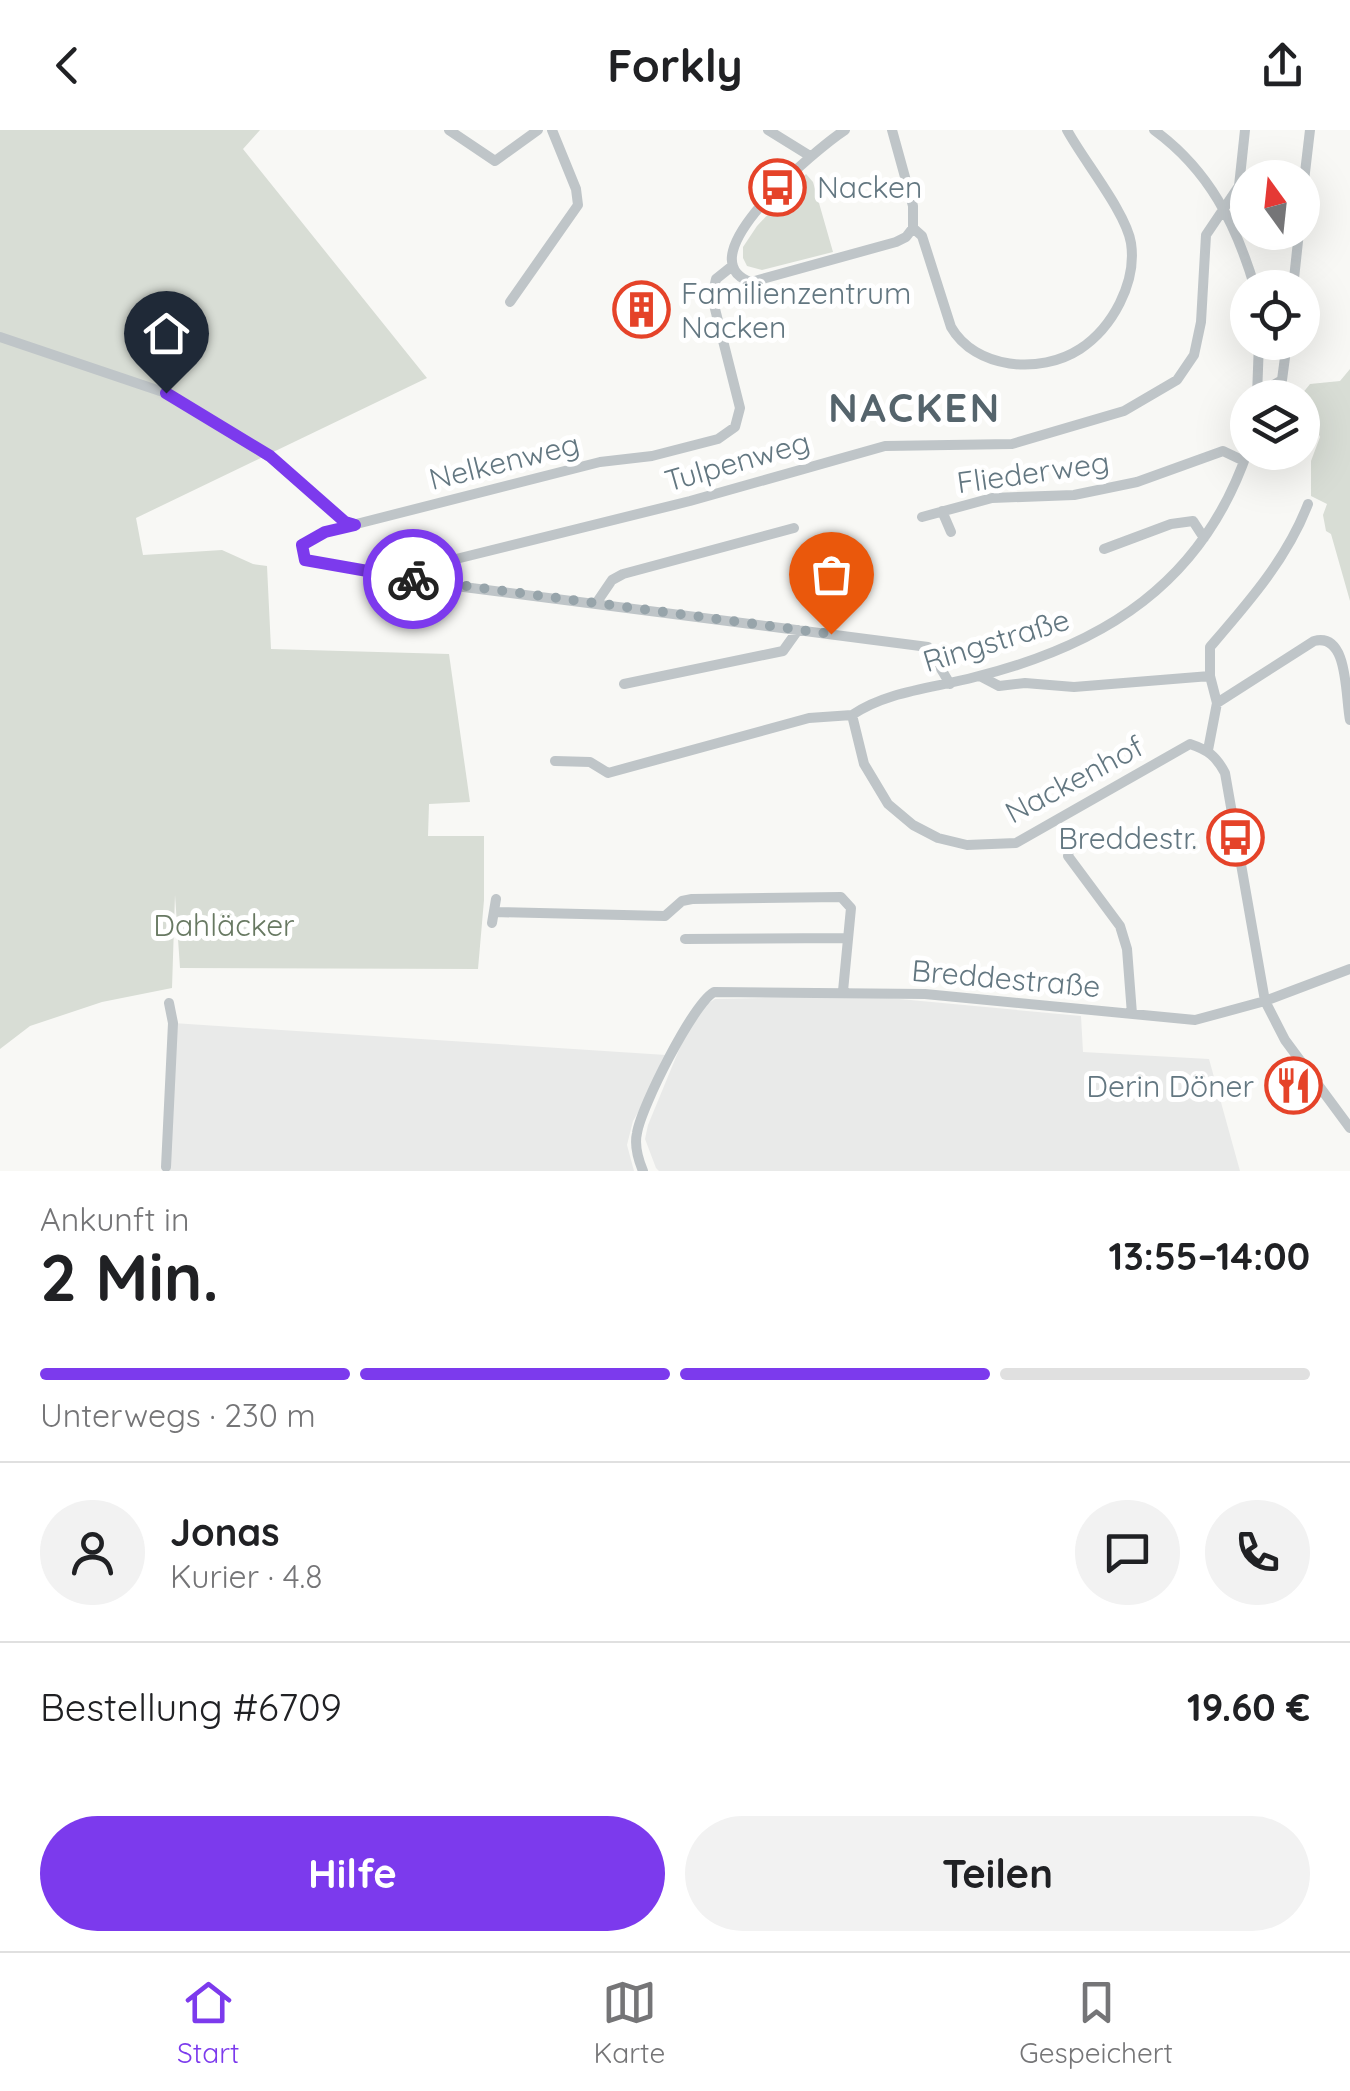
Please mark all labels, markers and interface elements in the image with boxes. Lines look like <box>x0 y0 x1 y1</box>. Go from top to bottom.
text: Forkly <box>607 37 743 93</box>
icon: back <box>40 38 95 93</box>
icon: share <box>1255 38 1310 93</box>
bus stop icon: Nacken <box>748 157 808 217</box>
north arrow <box>1230 160 1320 250</box>
map controls <box>1230 160 1320 470</box>
place label: Nacken <box>817 168 922 206</box>
button: locate <box>1230 270 1320 360</box>
place label: Familienzentrum Nacken <box>681 274 911 346</box>
building icon: Familienzentrum Nacken <box>612 280 672 340</box>
pin <box>124 291 209 394</box>
icon: home <box>139 306 194 361</box>
button: layers <box>1230 380 1320 470</box>
district label: NACKEN <box>828 382 1002 432</box>
street label: Tulpenweg <box>660 422 814 500</box>
street label: Nelkenweg <box>425 424 583 498</box>
street label: Fliederweg <box>954 443 1112 501</box>
courier <box>363 529 463 629</box>
pin <box>789 532 874 635</box>
icon: bag <box>804 547 859 602</box>
icon: bike <box>386 552 441 607</box>
street label: Ringstraße <box>918 600 1074 680</box>
street label: Nackenhof <box>998 727 1150 831</box>
bus stop icon: Breddestr. <box>1206 808 1266 868</box>
place label: Breddestr. <box>1058 819 1197 857</box>
park label: Dahläcker <box>153 906 295 944</box>
street label: Breddestraße <box>910 951 1102 1005</box>
restaurant icon: Derin Döner <box>1263 1056 1323 1116</box>
place label: Derin Döner <box>1086 1067 1254 1105</box>
text: Ankunft in <box>40 1199 189 1239</box>
text: 13:55–14:00 <box>1108 1232 1310 1280</box>
text: 2 Min. <box>40 1236 219 1317</box>
text: Unterwegs · 230 m <box>40 1395 316 1435</box>
button: person <box>40 1500 145 1605</box>
button: chat <box>1075 1500 1180 1605</box>
button: phone <box>1205 1500 1310 1605</box>
text: Jonas <box>170 1508 280 1556</box>
text: Kurier · 4.8 <box>170 1556 323 1596</box>
text: Bestellung #6709 <box>40 1683 342 1731</box>
text: 19.60 € <box>1187 1683 1310 1731</box>
button: Hilfe <box>40 1816 665 1931</box>
button: Teilen <box>685 1816 1310 1931</box>
tab: Start <box>177 1975 239 2070</box>
tab: Karte <box>593 1975 665 2070</box>
tab: Gespeichert <box>1019 1975 1173 2070</box>

